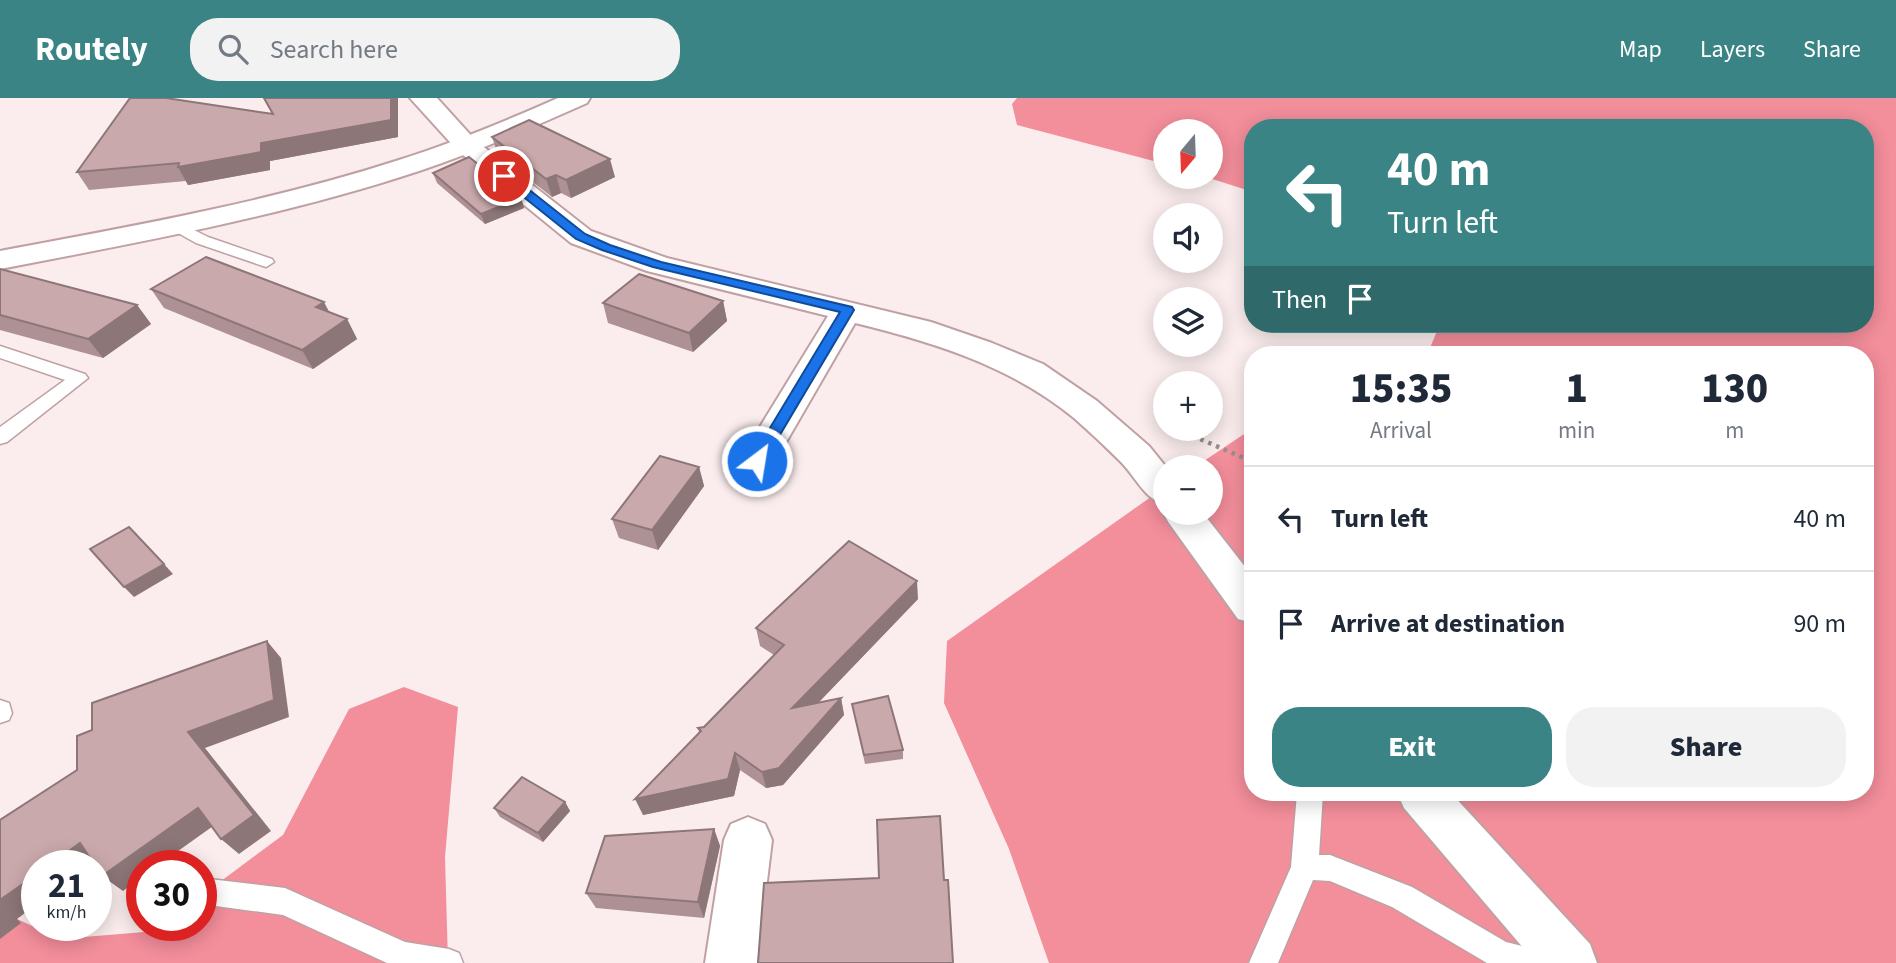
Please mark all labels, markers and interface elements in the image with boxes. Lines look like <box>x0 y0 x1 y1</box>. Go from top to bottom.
search box <box>190 18 680 81</box>
text: Routely <box>35 26 148 73</box>
icon: search <box>214 30 252 68</box>
text: Search here <box>270 31 398 68</box>
text: Map <box>1619 32 1662 67</box>
text: Layers <box>1700 32 1765 67</box>
text: Share <box>1803 32 1861 67</box>
north arrow <box>1153 119 1223 189</box>
map controls <box>1153 119 1223 525</box>
text: 40 m <box>1387 135 1491 205</box>
pin <box>474 146 534 206</box>
icon: left <box>1272 147 1363 238</box>
icon: arrive <box>485 157 523 195</box>
text: Turn left <box>1387 200 1498 246</box>
button: sound <box>1153 203 1223 273</box>
icon: arrive <box>1341 280 1379 318</box>
text: Then <box>1272 281 1327 318</box>
button: layers <box>1153 287 1223 357</box>
text: 15:35 <box>1350 359 1452 419</box>
text: 1 <box>1565 359 1588 419</box>
text: 130 <box>1701 359 1768 419</box>
button: + <box>1153 371 1223 441</box>
text: Arrival <box>1370 414 1432 447</box>
text: min <box>1558 414 1595 447</box>
text: m <box>1725 414 1744 447</box>
position arrow <box>720 424 794 498</box>
button: − <box>1153 455 1223 525</box>
icon: left <box>1272 500 1310 538</box>
text: Turn left <box>1331 500 1428 537</box>
text: 40 m <box>1793 500 1846 537</box>
icon: arrive <box>1272 605 1310 643</box>
text: Arrive at destination <box>1331 605 1565 642</box>
text: 90 m <box>1793 605 1846 642</box>
button: Exit <box>1272 707 1552 787</box>
button: Share <box>1566 707 1846 787</box>
speed limit sign: 30 <box>126 850 217 941</box>
text: 21 <box>48 861 85 911</box>
text: km/h <box>47 900 86 925</box>

